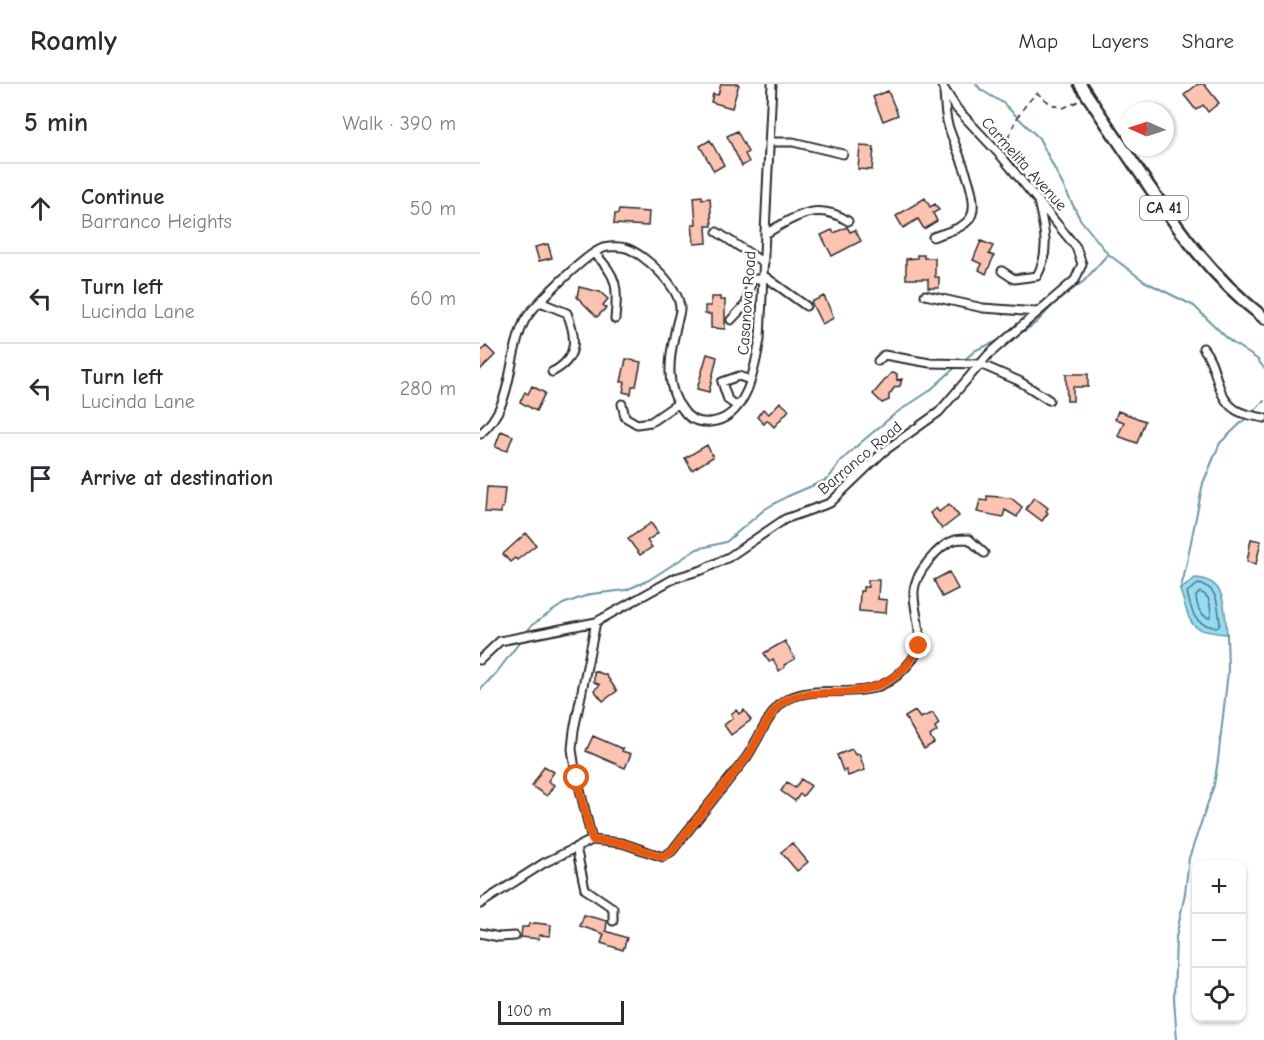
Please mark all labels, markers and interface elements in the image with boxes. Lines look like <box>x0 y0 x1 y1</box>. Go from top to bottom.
text: Roamly <box>30 25 117 57</box>
text: Map <box>1019 29 1058 53</box>
text: Layers <box>1091 29 1149 53</box>
text: Share <box>1182 29 1234 53</box>
north arrow <box>1120 102 1174 156</box>
text: 5 min <box>24 108 88 138</box>
text: Walk · 390 m <box>343 112 456 135</box>
street label: Carmelita Avenue <box>977 114 1071 214</box>
text: Continue <box>81 184 164 210</box>
icon: ahead <box>24 192 57 225</box>
road number: CA 41 <box>1140 196 1188 220</box>
text: 50 m <box>410 197 456 220</box>
text: Barranco Heights <box>81 210 232 233</box>
street label: Casanova Road <box>734 250 760 356</box>
text: Turn left <box>81 274 163 300</box>
icon: left <box>24 282 57 315</box>
text: 60 m <box>410 287 456 310</box>
text: Lucinda Lane <box>81 300 195 323</box>
text: Turn left <box>81 364 163 390</box>
icon: left <box>24 372 57 405</box>
text: 280 m <box>400 377 456 400</box>
text: Lucinda Lane <box>81 390 195 413</box>
street label: Barranco Road <box>814 418 906 498</box>
icon: arrive <box>24 462 57 495</box>
text: Arrive at destination <box>81 465 273 491</box>
route end <box>905 632 931 658</box>
route start <box>563 764 589 790</box>
map controls <box>1192 860 1246 1022</box>
button: + <box>1192 860 1246 914</box>
button: − <box>1192 914 1246 968</box>
button: locate <box>1192 968 1246 1022</box>
scale bar <box>498 998 624 1026</box>
text: 100 m <box>507 1002 551 1020</box>

